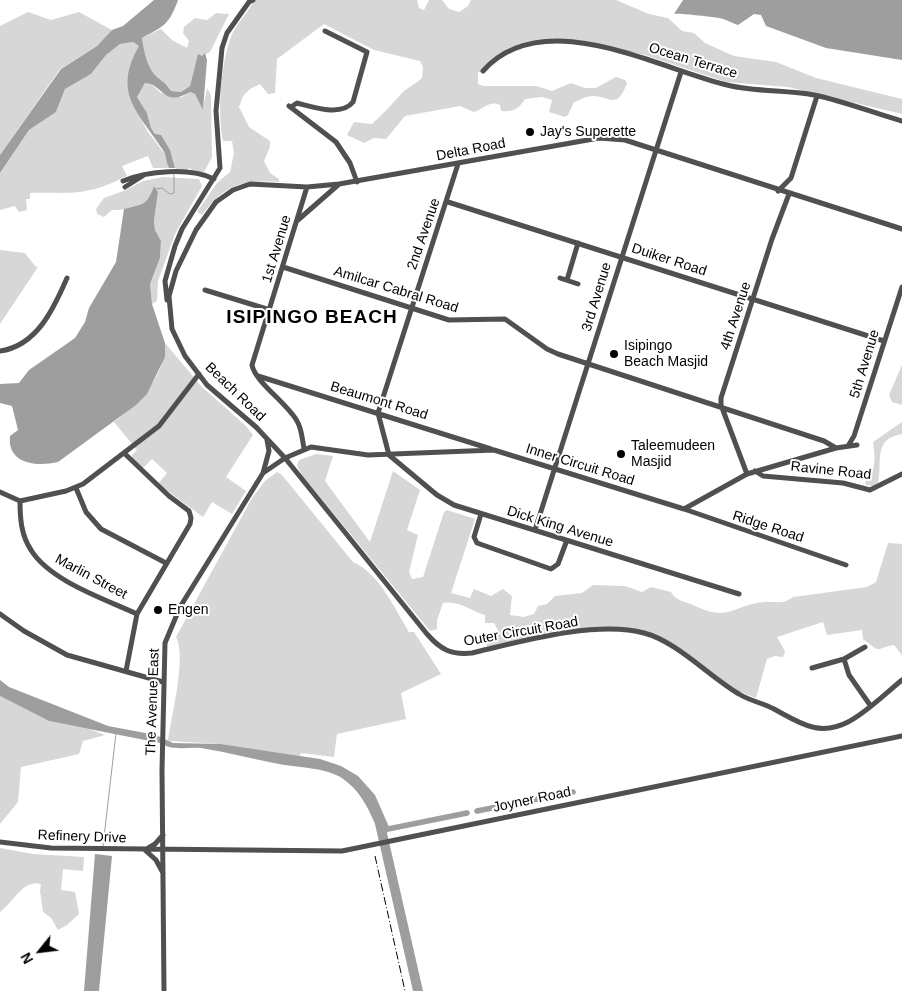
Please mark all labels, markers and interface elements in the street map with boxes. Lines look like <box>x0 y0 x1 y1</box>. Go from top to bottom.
street label: Ocean Terrace <box>647 40 739 82</box>
place label: Jay's Superette <box>540 124 636 140</box>
marker: Jay's Superette <box>524 126 536 138</box>
street label: Delta Road <box>435 135 507 165</box>
street label: 2nd Avenue <box>404 196 444 272</box>
street label: 1st Avenue <box>259 213 295 285</box>
street label: Duiker Road <box>629 240 709 280</box>
street label: 3rd Avenue <box>579 260 615 334</box>
street label: Amilcar Cabral Road <box>332 263 460 317</box>
street label: 4th Avenue <box>717 280 755 352</box>
district label: ISIPINGO BEACH <box>225 307 399 329</box>
street label: 5th Avenue <box>847 328 883 400</box>
place label: Isipingo Beach Masjid <box>624 338 708 371</box>
marker: Isipingo Beach Masjid <box>608 348 620 360</box>
street label: Beach Road <box>201 359 269 425</box>
street label: Beaumont Road <box>328 378 430 424</box>
place label: Taleemudeen Masjid <box>631 438 715 471</box>
street label: Inner Circuit Road <box>524 440 636 490</box>
marker: Taleemudeen Masjid <box>615 448 627 460</box>
street label: Ravine Road <box>790 458 872 484</box>
street label: Dick King Avenue <box>505 503 615 551</box>
street label: Ridge Road <box>730 508 806 546</box>
street label: Marlin Street <box>52 551 130 603</box>
place label: Engen <box>168 602 208 618</box>
marker: Engen <box>152 604 164 616</box>
street label: Outer Circuit Road <box>462 614 580 650</box>
street label: The Avenue East <box>143 648 163 756</box>
street label: Joyner Road <box>491 784 573 816</box>
street label: Refinery Drive <box>37 827 127 847</box>
north arrow <box>15 926 65 976</box>
text: N <box>17 950 36 967</box>

